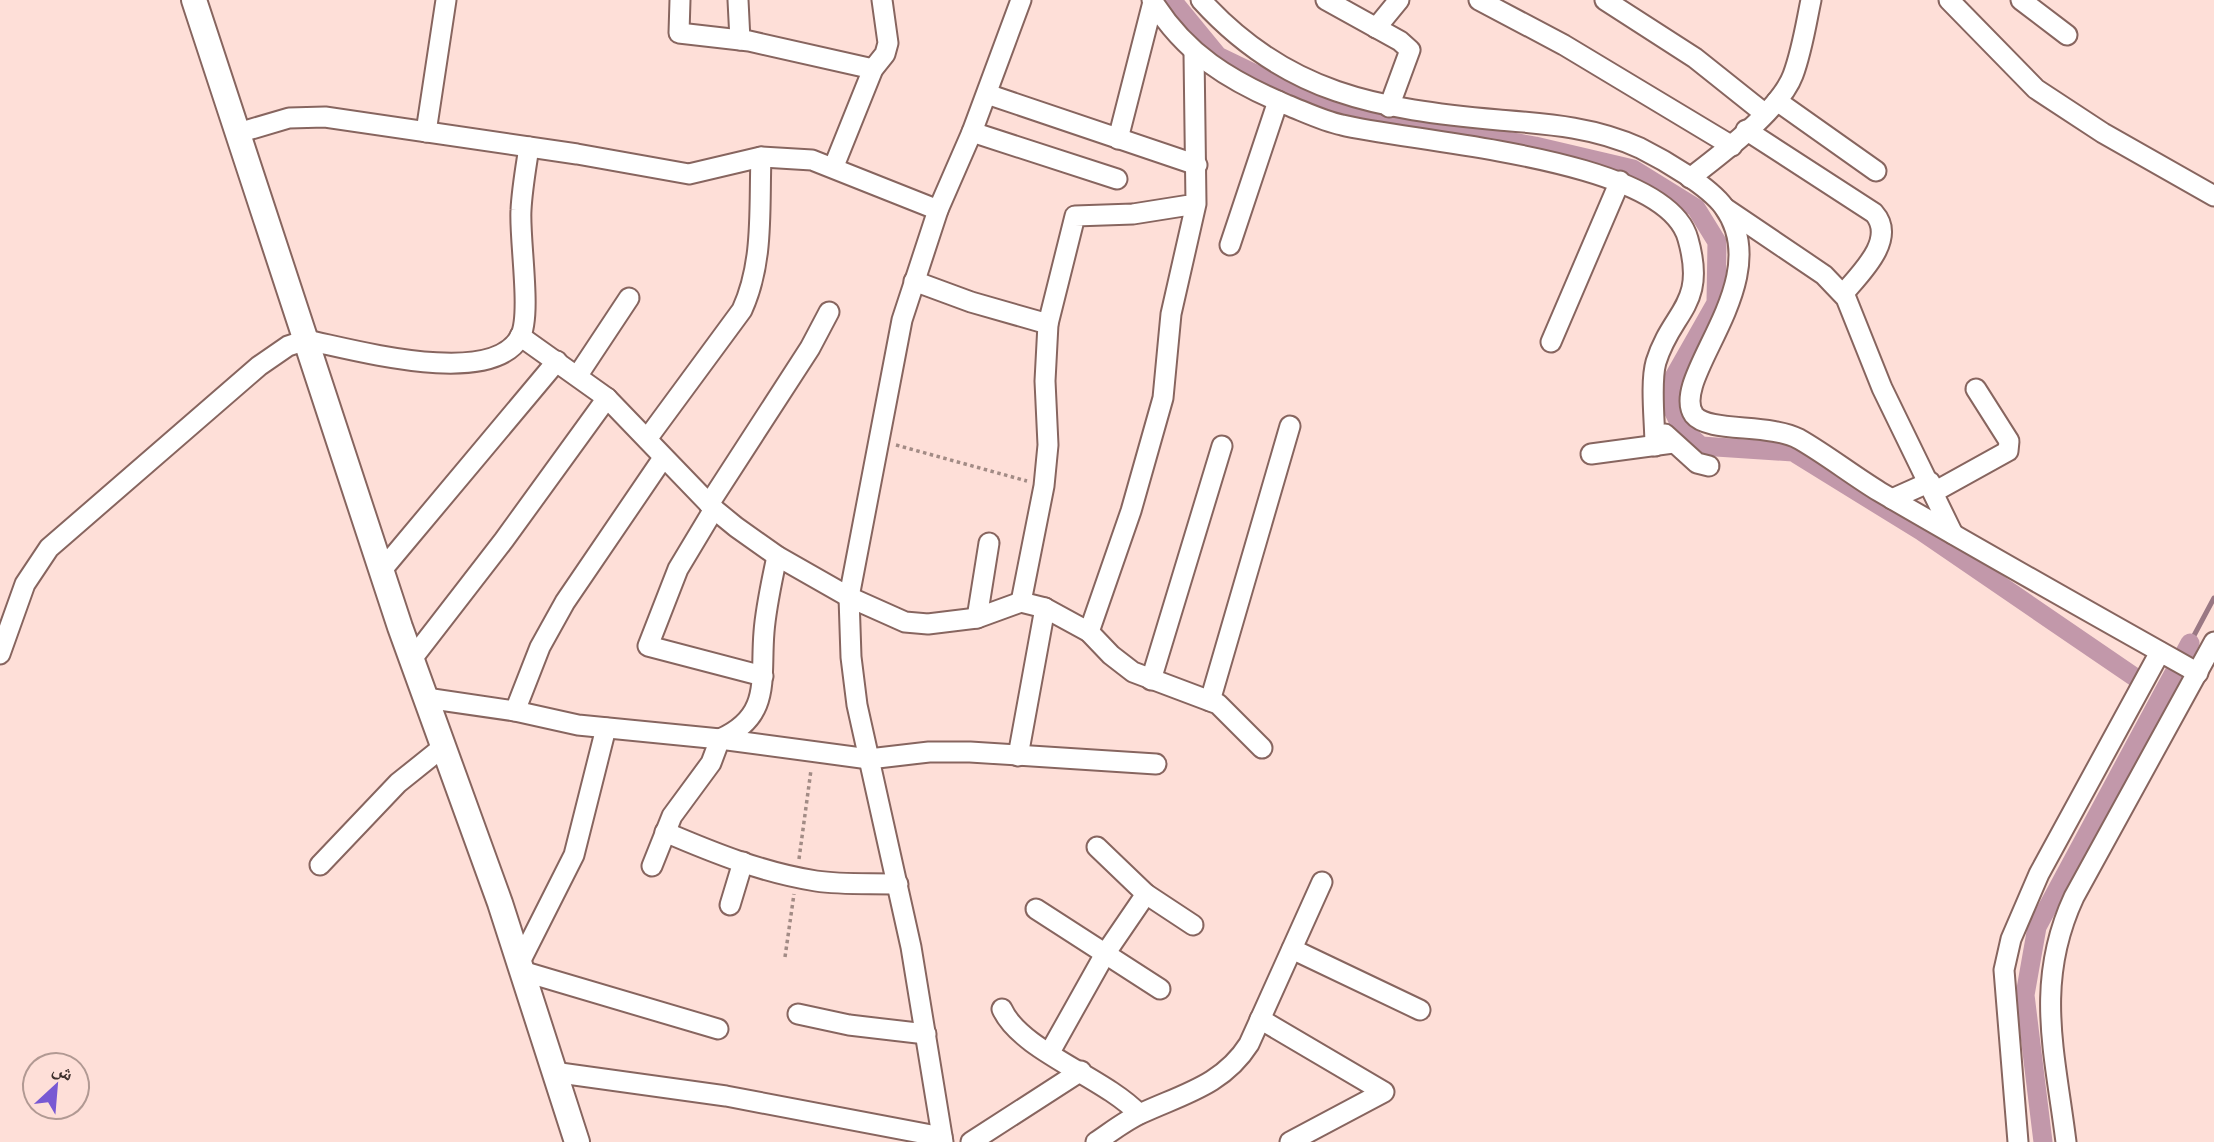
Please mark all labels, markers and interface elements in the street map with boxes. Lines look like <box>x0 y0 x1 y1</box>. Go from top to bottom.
north arrow <box>21 1051 91 1121</box>
text: ش <box>48 1053 79 1088</box>

